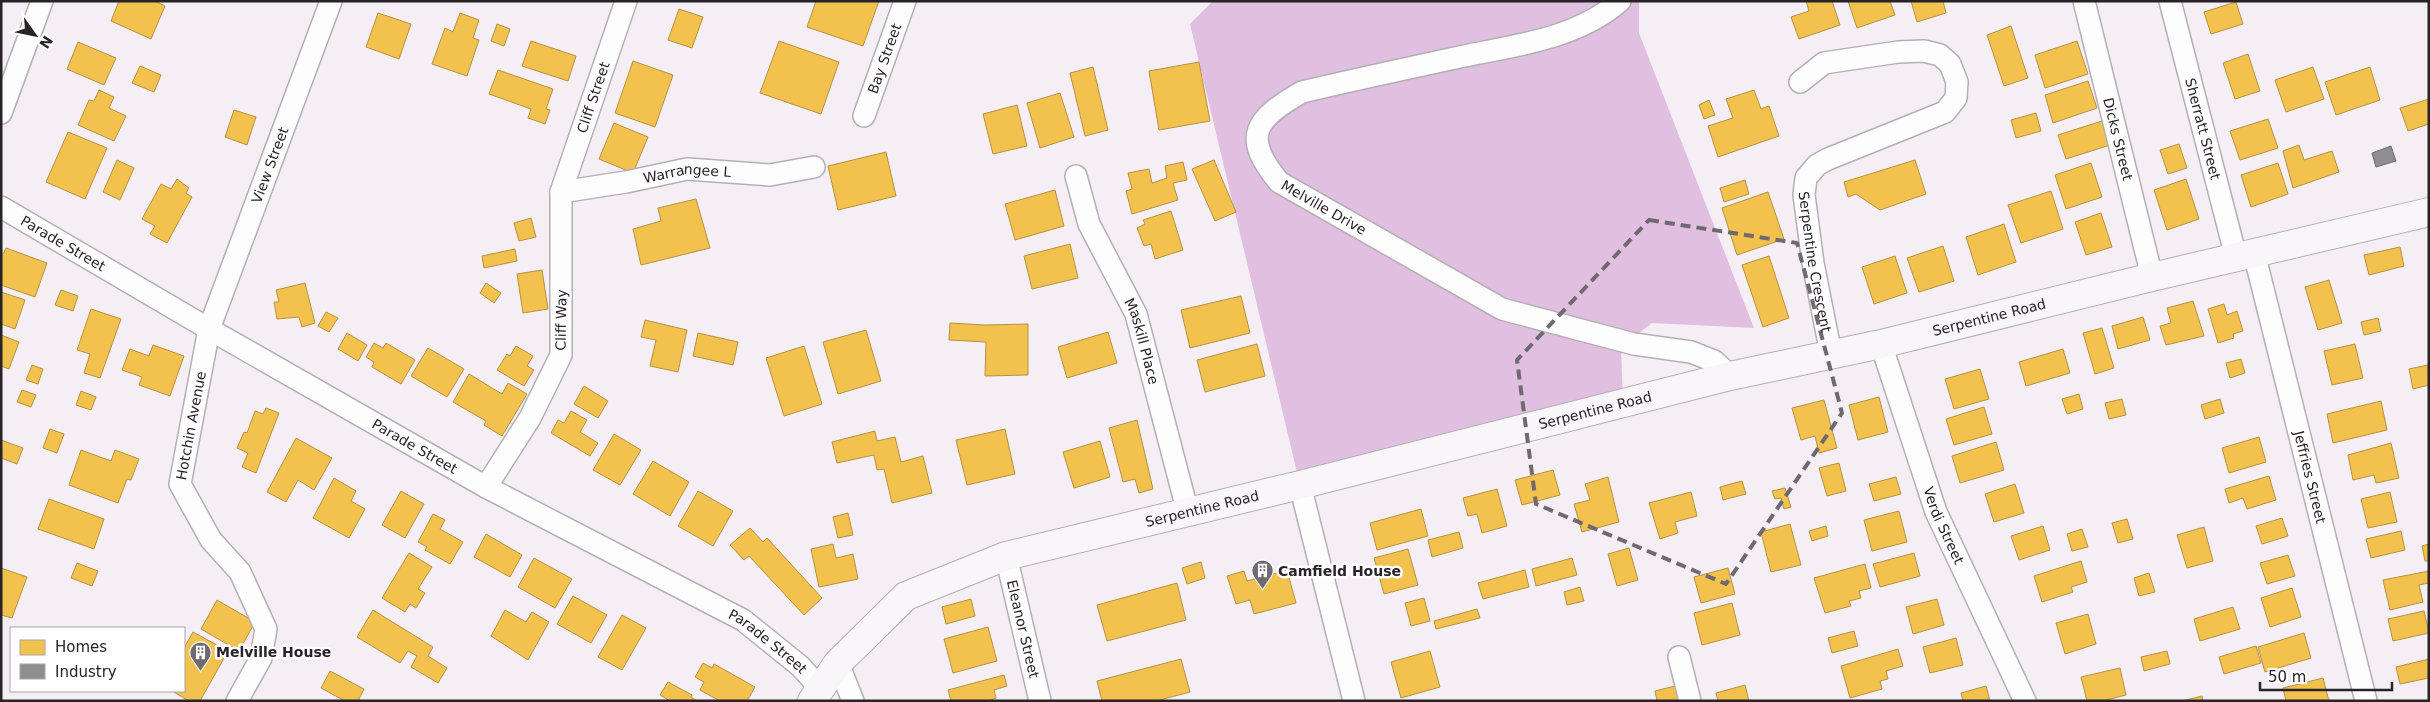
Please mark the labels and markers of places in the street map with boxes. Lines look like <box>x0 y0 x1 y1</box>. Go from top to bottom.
building icon: Camfield House <box>1250 559 1274 590</box>
place label: Camfield House <box>1278 563 1401 579</box>
building icon: Melville House <box>188 640 212 671</box>
place label: Melville House <box>216 644 331 660</box>

